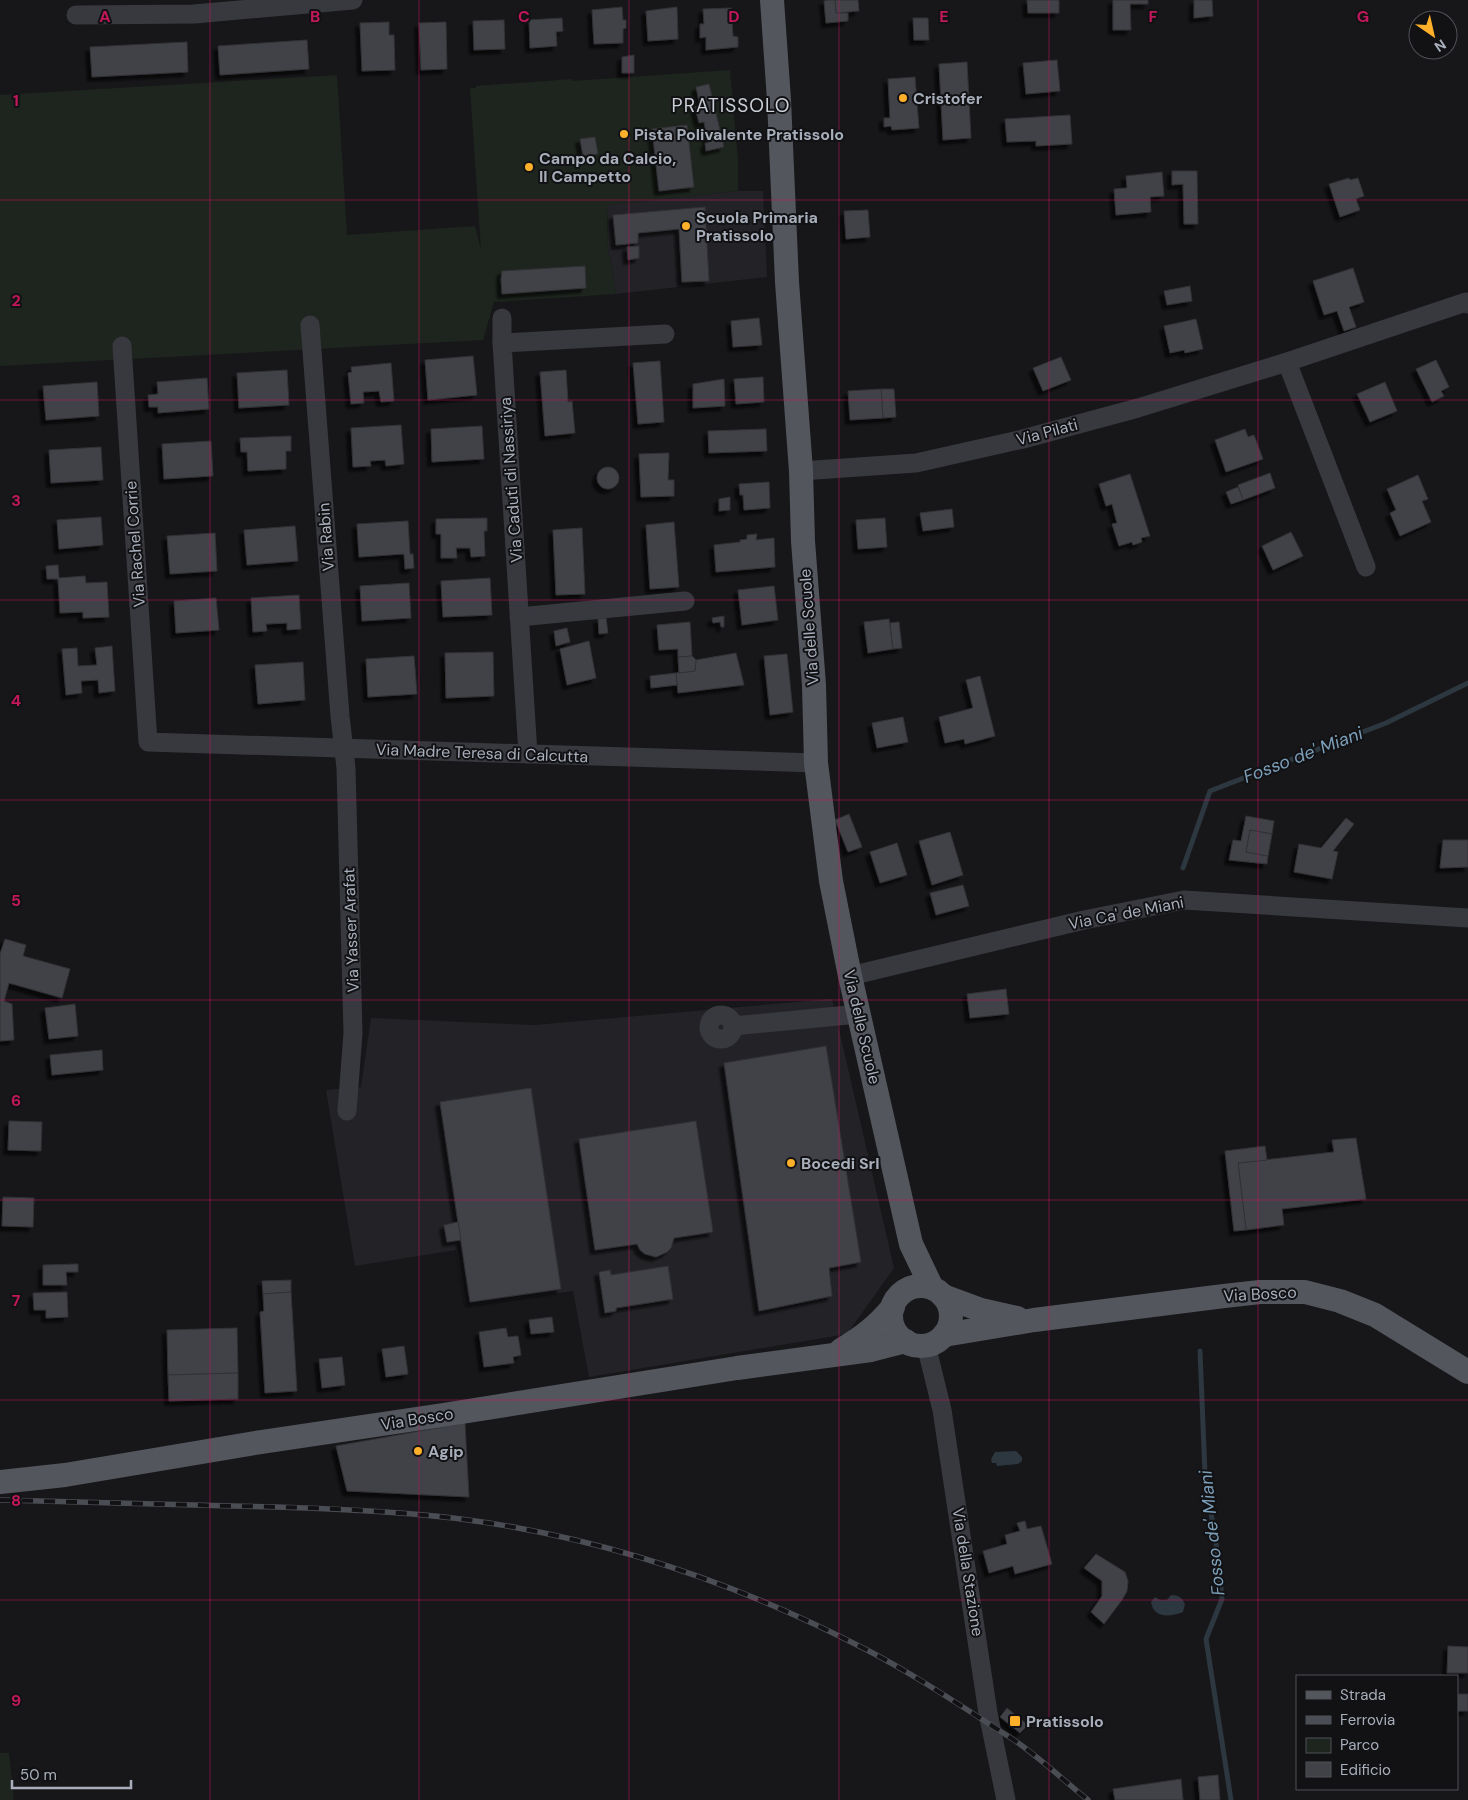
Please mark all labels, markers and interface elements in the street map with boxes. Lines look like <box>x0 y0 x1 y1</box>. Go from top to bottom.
text: A <box>99 6 111 27</box>
text: B <box>310 6 320 27</box>
text: C <box>518 6 530 27</box>
text: D <box>728 6 740 27</box>
text: E <box>939 6 949 27</box>
text: F <box>1149 6 1158 27</box>
text: G <box>1357 6 1369 27</box>
north arrow <box>1408 10 1458 60</box>
text: N <box>1431 35 1450 56</box>
place label: Cristofer <box>913 88 983 109</box>
text: 1 <box>13 90 19 111</box>
marker: Cristofer <box>897 92 909 104</box>
district label: PRATISSOLO <box>672 93 790 118</box>
place label: Pista Polivalente Pratissolo <box>634 124 844 145</box>
marker: Pista Polivalente Pratissolo <box>618 128 630 140</box>
place label: Campo da Calcio, Il Campetto <box>539 148 676 187</box>
marker: Campo da Calcio, Il Campetto <box>523 161 535 173</box>
place label: Scuola Primaria Pratissolo <box>696 207 818 246</box>
marker: Scuola Primaria Pratissolo <box>680 220 692 232</box>
text: 2 <box>11 290 21 311</box>
street label: Via Caduti di Nassiriya <box>495 397 527 563</box>
street label: Via Pilati <box>1014 414 1080 450</box>
street label: Via Rachel Corrie <box>120 480 150 608</box>
text: 3 <box>11 490 21 511</box>
street label: Via Rabin <box>313 502 339 572</box>
street label: Via delle Scuole <box>794 568 824 686</box>
text: 4 <box>11 690 21 711</box>
water label: Fosso de' Miani <box>1240 721 1367 789</box>
street label: Via Madre Teresa di Calcutta <box>375 739 589 767</box>
street label: Via Yasser Arafat <box>338 867 364 993</box>
text: 5 <box>11 890 21 911</box>
street label: Via Ca' de Miani <box>1067 892 1185 934</box>
street label: Via delle Scuole <box>839 968 885 1086</box>
text: 6 <box>11 1090 21 1111</box>
place label: Bocedi Srl <box>801 1153 879 1174</box>
marker: Bocedi Srl <box>785 1157 797 1169</box>
street label: Via Bosco <box>1223 1282 1297 1306</box>
text: 7 <box>12 1290 21 1311</box>
street label: Via Bosco <box>379 1403 455 1435</box>
place label: Agip <box>428 1441 464 1462</box>
marker: Agip <box>412 1445 424 1457</box>
water label: Fosso de' Miani <box>1193 1468 1231 1597</box>
text: 8 <box>11 1490 21 1511</box>
street label: Via della Stazione <box>947 1506 989 1638</box>
legend <box>1296 1675 1458 1790</box>
text: Strada <box>1340 1685 1386 1705</box>
text: 9 <box>11 1690 21 1711</box>
text: Ferrovia <box>1340 1710 1395 1730</box>
place label: Pratissolo <box>1026 1711 1104 1732</box>
marker: Pratissolo <box>1008 1714 1022 1728</box>
text: Parco <box>1340 1735 1379 1755</box>
scale bar <box>12 1758 131 1790</box>
text: Edificio <box>1340 1760 1391 1780</box>
text: 50 m <box>20 1765 57 1785</box>

